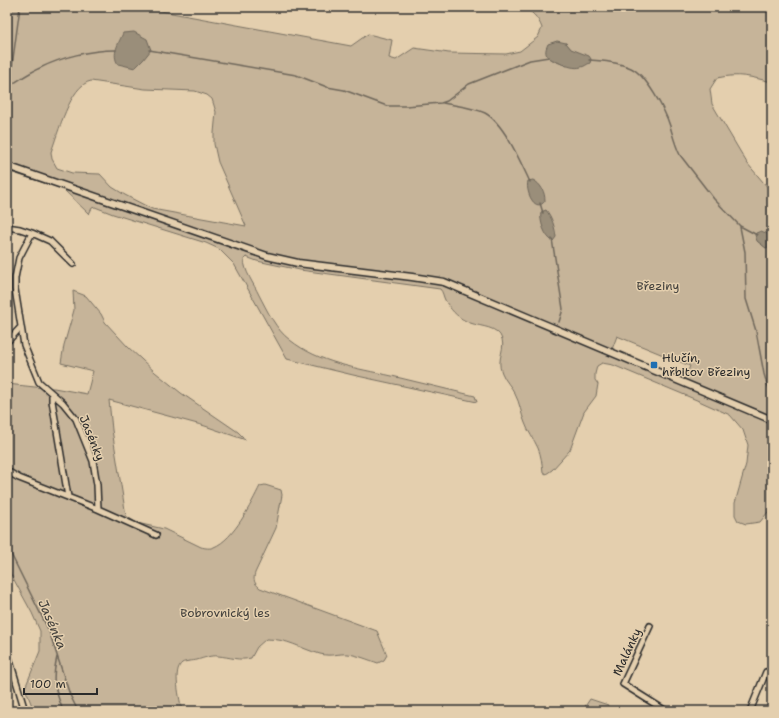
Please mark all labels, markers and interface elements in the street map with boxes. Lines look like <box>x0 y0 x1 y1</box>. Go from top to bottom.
park label: Březiny <box>637 278 680 294</box>
place label: Hlučín, hřbitov Březiny <box>662 350 750 380</box>
marker: Hlučín, hřbitov Březiny <box>649 360 659 370</box>
street label: Jasénky <box>76 413 108 463</box>
water label: Jasénka <box>34 597 71 652</box>
park label: Bobrovnický les <box>180 605 270 621</box>
street label: Malánky <box>609 626 645 678</box>
scale bar <box>24 670 97 696</box>
text: 100 m <box>30 676 66 692</box>

